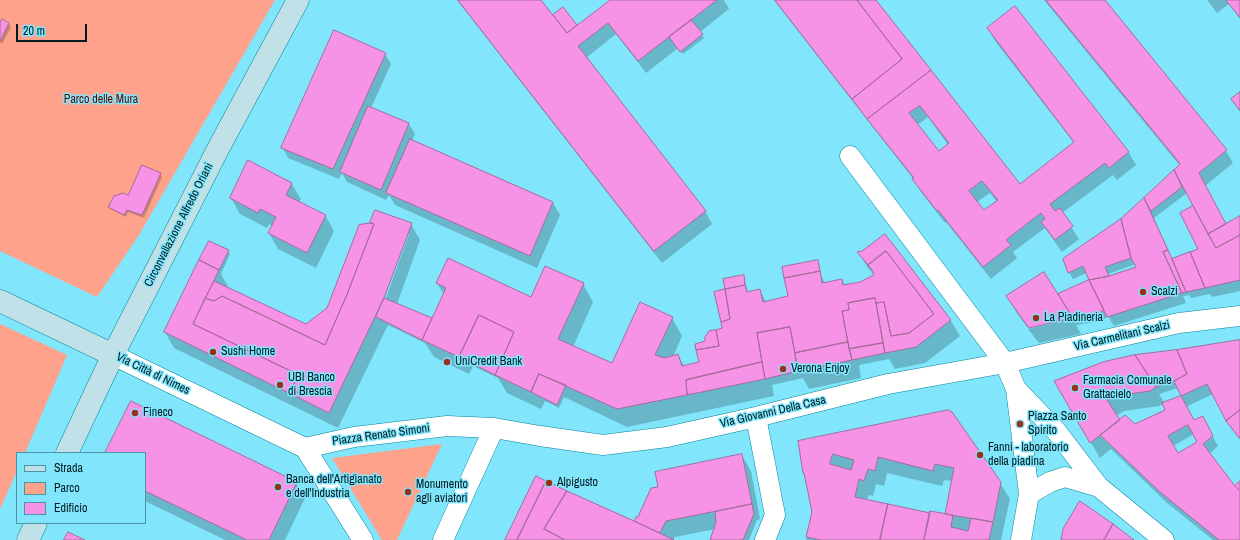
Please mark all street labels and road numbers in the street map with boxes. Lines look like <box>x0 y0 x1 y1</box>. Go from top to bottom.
street label: Circonvallazione Alfredo Oriani <box>141 161 217 289</box>
street label: Via Carmelitani Scalzi <box>1073 318 1171 354</box>
street label: Via Città di Nimes <box>114 350 192 398</box>
street label: Via Giovanni Della Casa <box>719 393 827 431</box>
street label: Piazza Renato Simoni <box>331 421 431 449</box>

